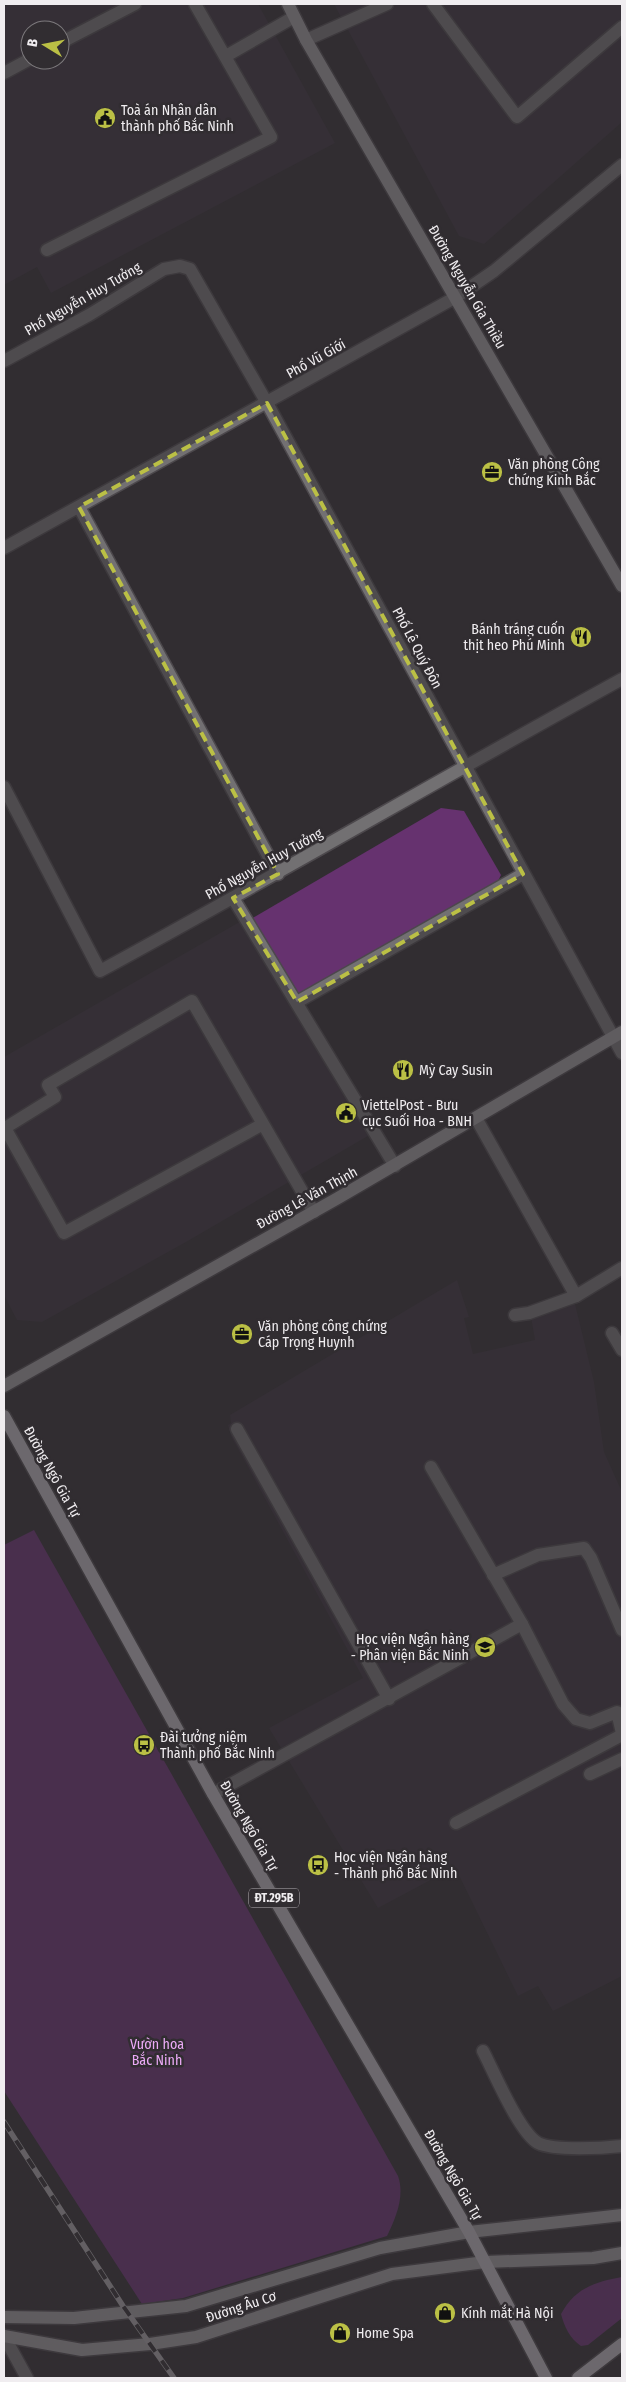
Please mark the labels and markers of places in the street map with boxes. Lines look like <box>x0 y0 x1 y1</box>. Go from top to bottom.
place label: Toà án Nhân dân thành phố Bắc Ninh <box>121 102 234 135</box>
public building icon: Toà án Nhân dân thành phố Bắc Ninh <box>93 106 117 130</box>
place label: Văn phòng Công chứng Kinh Bắc <box>508 456 600 489</box>
office icon: Văn phòng Công chứng Kinh Bắc <box>480 460 504 484</box>
place label: Bánh tráng cuốn thịt heo Phú Minh <box>463 620 565 654</box>
restaurant icon: Bánh tráng cuốn thịt heo Phú Minh <box>569 625 593 649</box>
restaurant icon: Mỳ Cay Susin <box>391 1058 415 1082</box>
place label: Mỳ Cay Susin <box>419 1062 493 1079</box>
place label: ViettelPost - Bưu cục Suối Hoa - BNH <box>362 1097 472 1130</box>
public building icon: ViettelPost - Bưu cục Suối Hoa - BNH <box>334 1101 358 1125</box>
place label: Văn phòng công chứng Cáp Trọng Huynh <box>258 1318 387 1351</box>
office icon: Văn phòng công chứng Cáp Trọng Huynh <box>230 1322 254 1346</box>
place label: Học viện Ngân hàng - Phân viện Bắc Ninh <box>351 1631 469 1664</box>
school or university icon: Học viện Ngân hàng - Phân viện Bắc Ninh <box>473 1635 497 1659</box>
place label: Đài tưởng niệm Thành phố Bắc Ninh <box>160 1729 275 1762</box>
bus stop icon: Đài tưởng niệm Thành phố Bắc Ninh <box>132 1733 156 1757</box>
place label: Học viện Ngân hàng - Thành phố Bắc Ninh <box>334 1849 457 1882</box>
bus stop icon: Học viện Ngân hàng - Thành phố Bắc Ninh <box>306 1853 330 1877</box>
shop icon: Kính mắt Hà Nội <box>433 2301 457 2325</box>
place label: Kính mắt Hà Nội <box>461 2304 554 2322</box>
shop icon: Home Spa <box>328 2321 352 2345</box>
place label: Home Spa <box>356 2325 414 2342</box>

